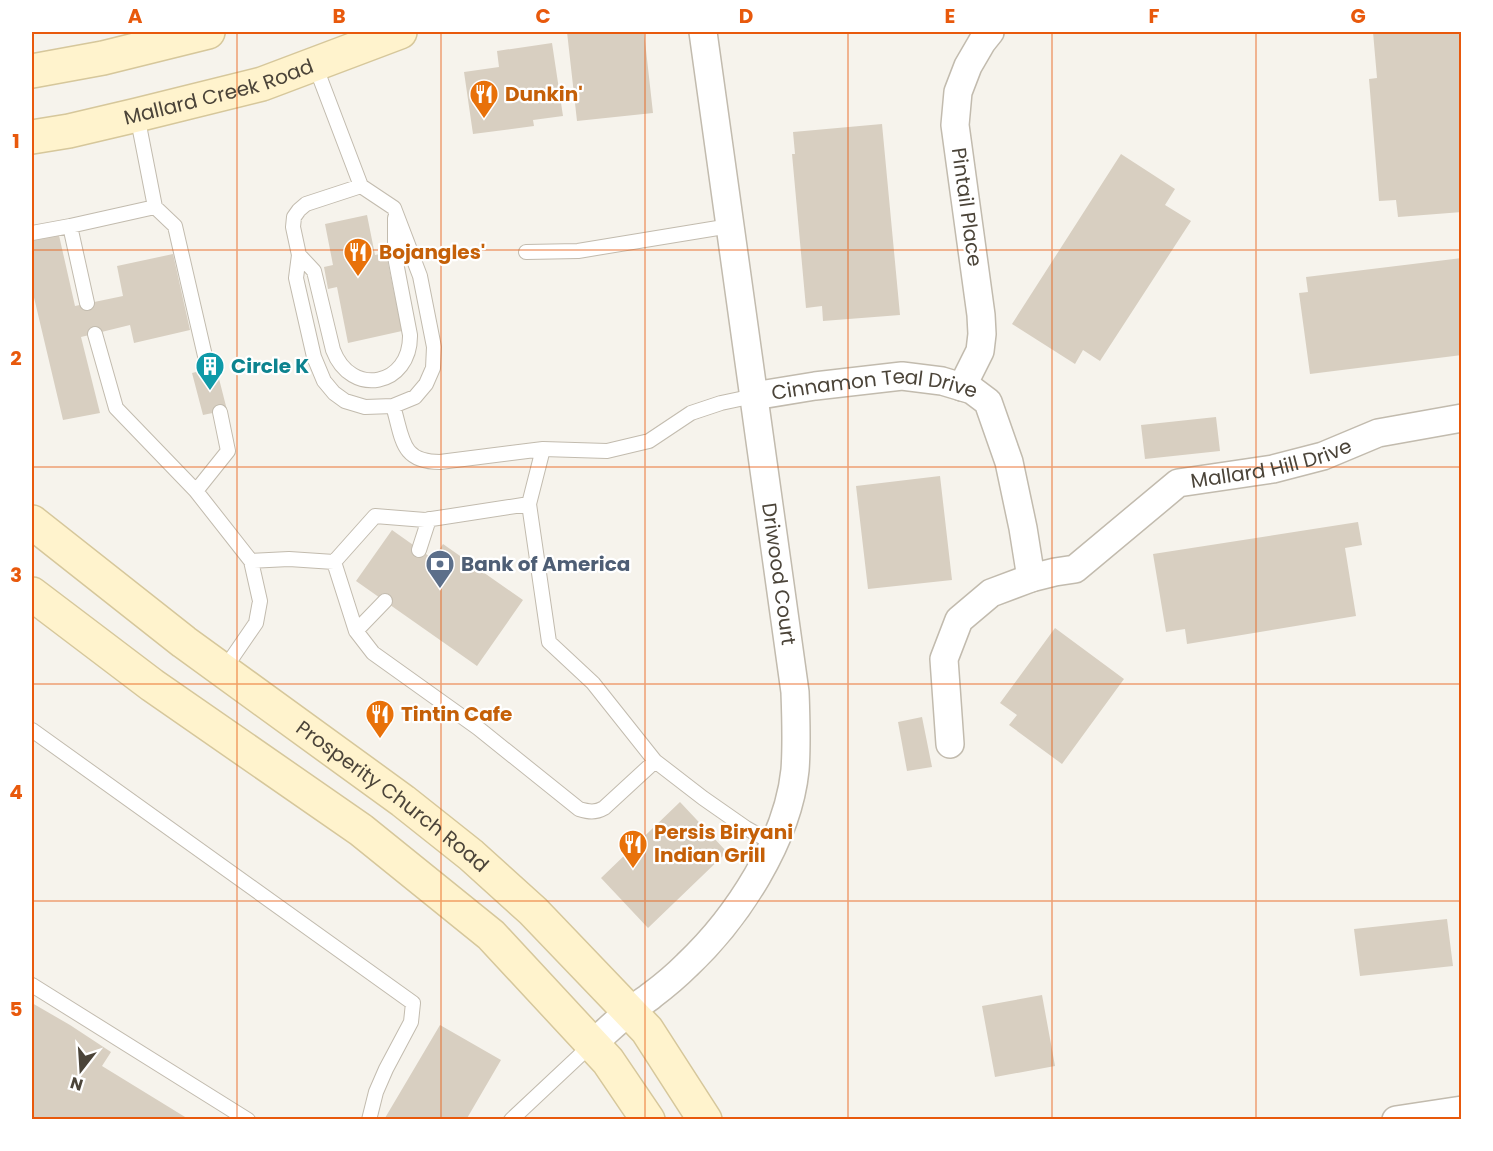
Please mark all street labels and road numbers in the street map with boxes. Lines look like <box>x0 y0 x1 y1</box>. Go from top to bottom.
street label: Mallard Creek Road <box>121 52 317 132</box>
street label: Pintail Place <box>945 146 989 268</box>
street label: Cinnamon Teal Drive <box>769 362 981 407</box>
street label: Mallard Hill Drive <box>1189 432 1356 495</box>
street label: Driwood Court <box>755 501 803 647</box>
street label: Prosperity Church Road <box>290 714 495 879</box>

